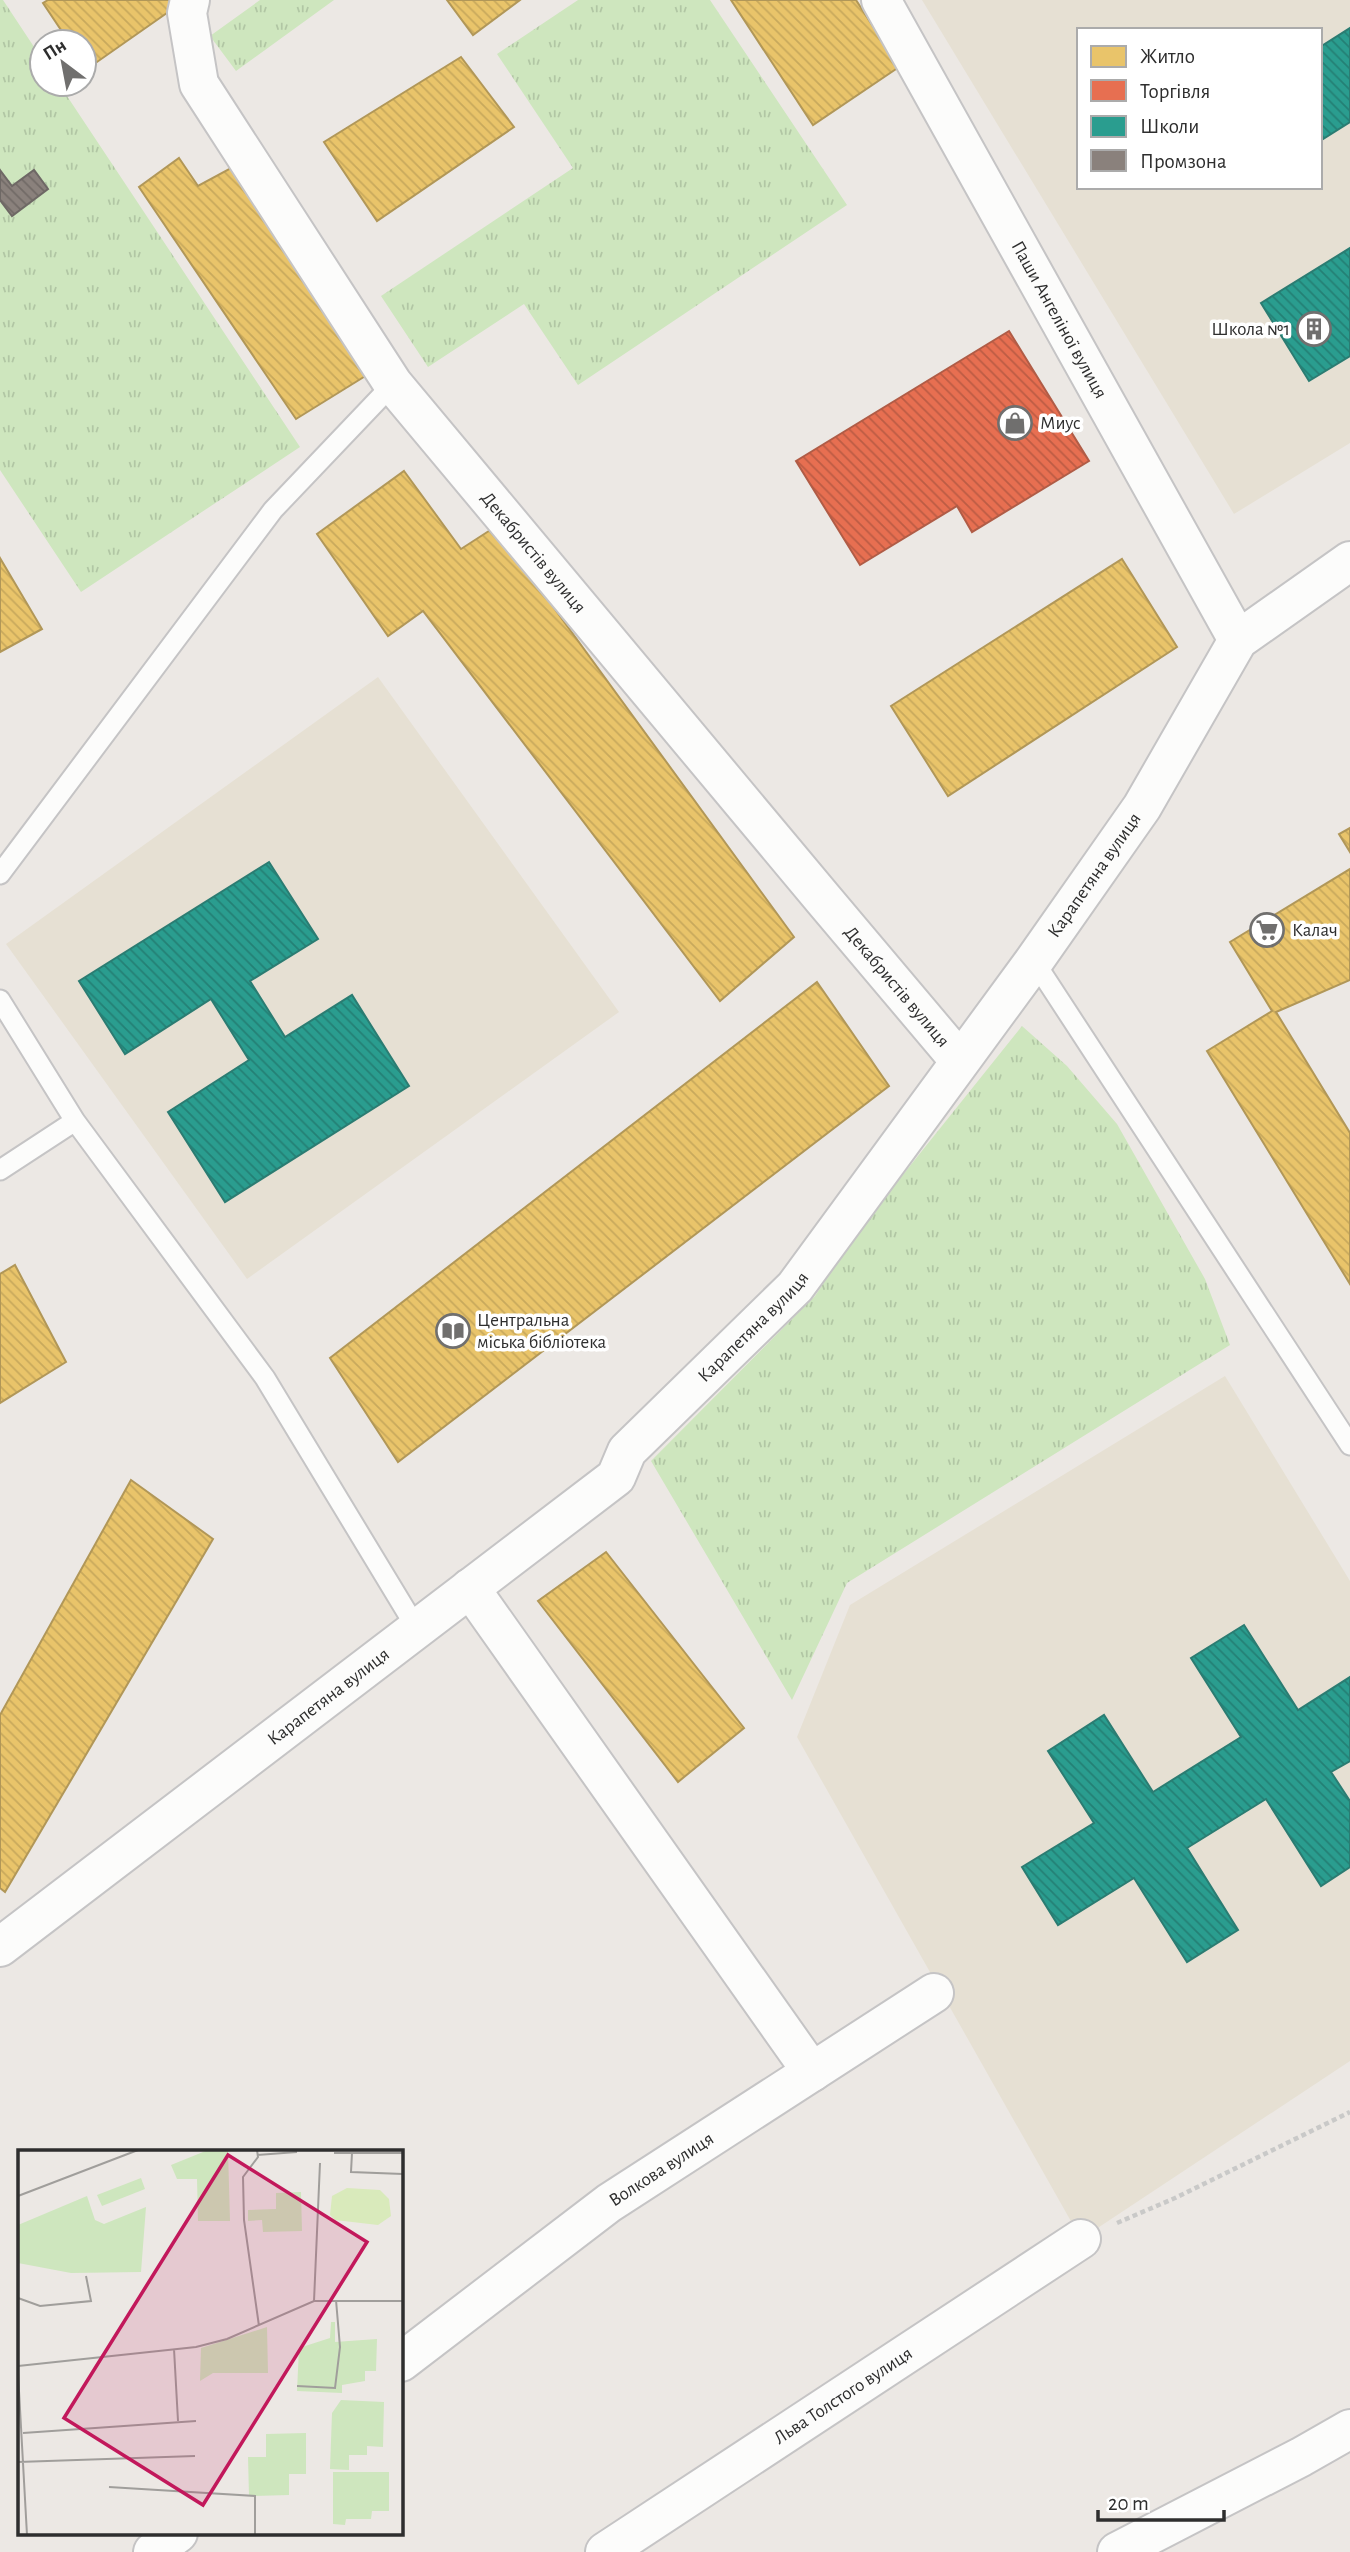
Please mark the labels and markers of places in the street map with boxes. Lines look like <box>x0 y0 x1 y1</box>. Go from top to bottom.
building icon: Школа №1 <box>1295 310 1333 348</box>
place label: Школа №1 <box>1211 320 1290 339</box>
shop icon: Миус <box>996 404 1034 442</box>
place label: Миус <box>1040 414 1081 433</box>
supermarket icon: Калач <box>1248 911 1286 949</box>
place label: Калач <box>1292 921 1338 940</box>
place label: Центральна міська бібліотека <box>477 1311 607 1352</box>
library icon: Центральна міська бібліотека <box>434 1312 472 1350</box>

